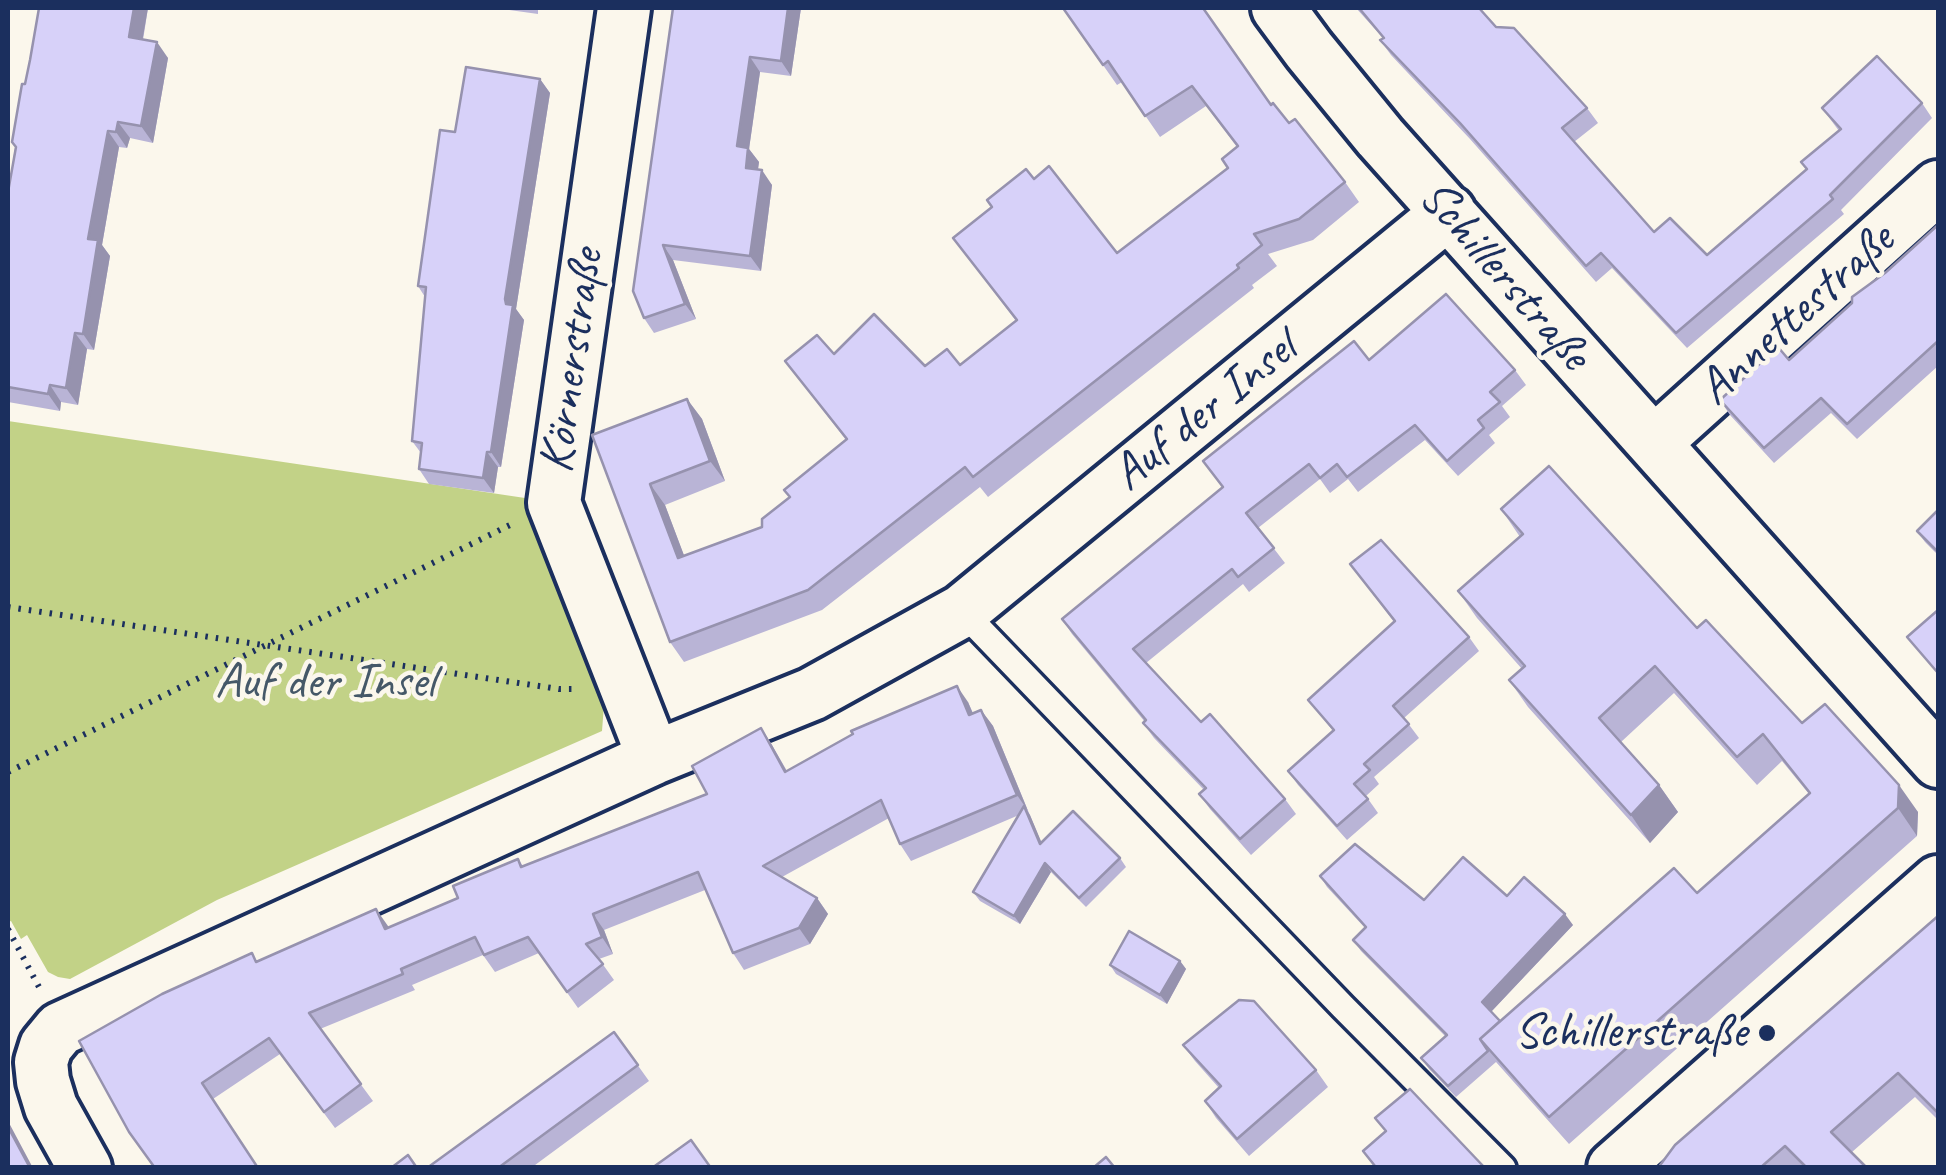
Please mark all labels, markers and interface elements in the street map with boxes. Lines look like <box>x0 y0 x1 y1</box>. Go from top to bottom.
street label: Schillerstraße <box>1405 169 1603 383</box>
street label: Annettestraße <box>1686 211 1908 419</box>
street label: Körnerstraße <box>528 245 618 477</box>
street label: Auf der Insel <box>1101 319 1309 505</box>
park label: Auf der Insel <box>215 653 435 713</box>
place label: Schillerstraße <box>1515 1003 1747 1063</box>
marker: Schillerstraße <box>1756 1022 1778 1044</box>

